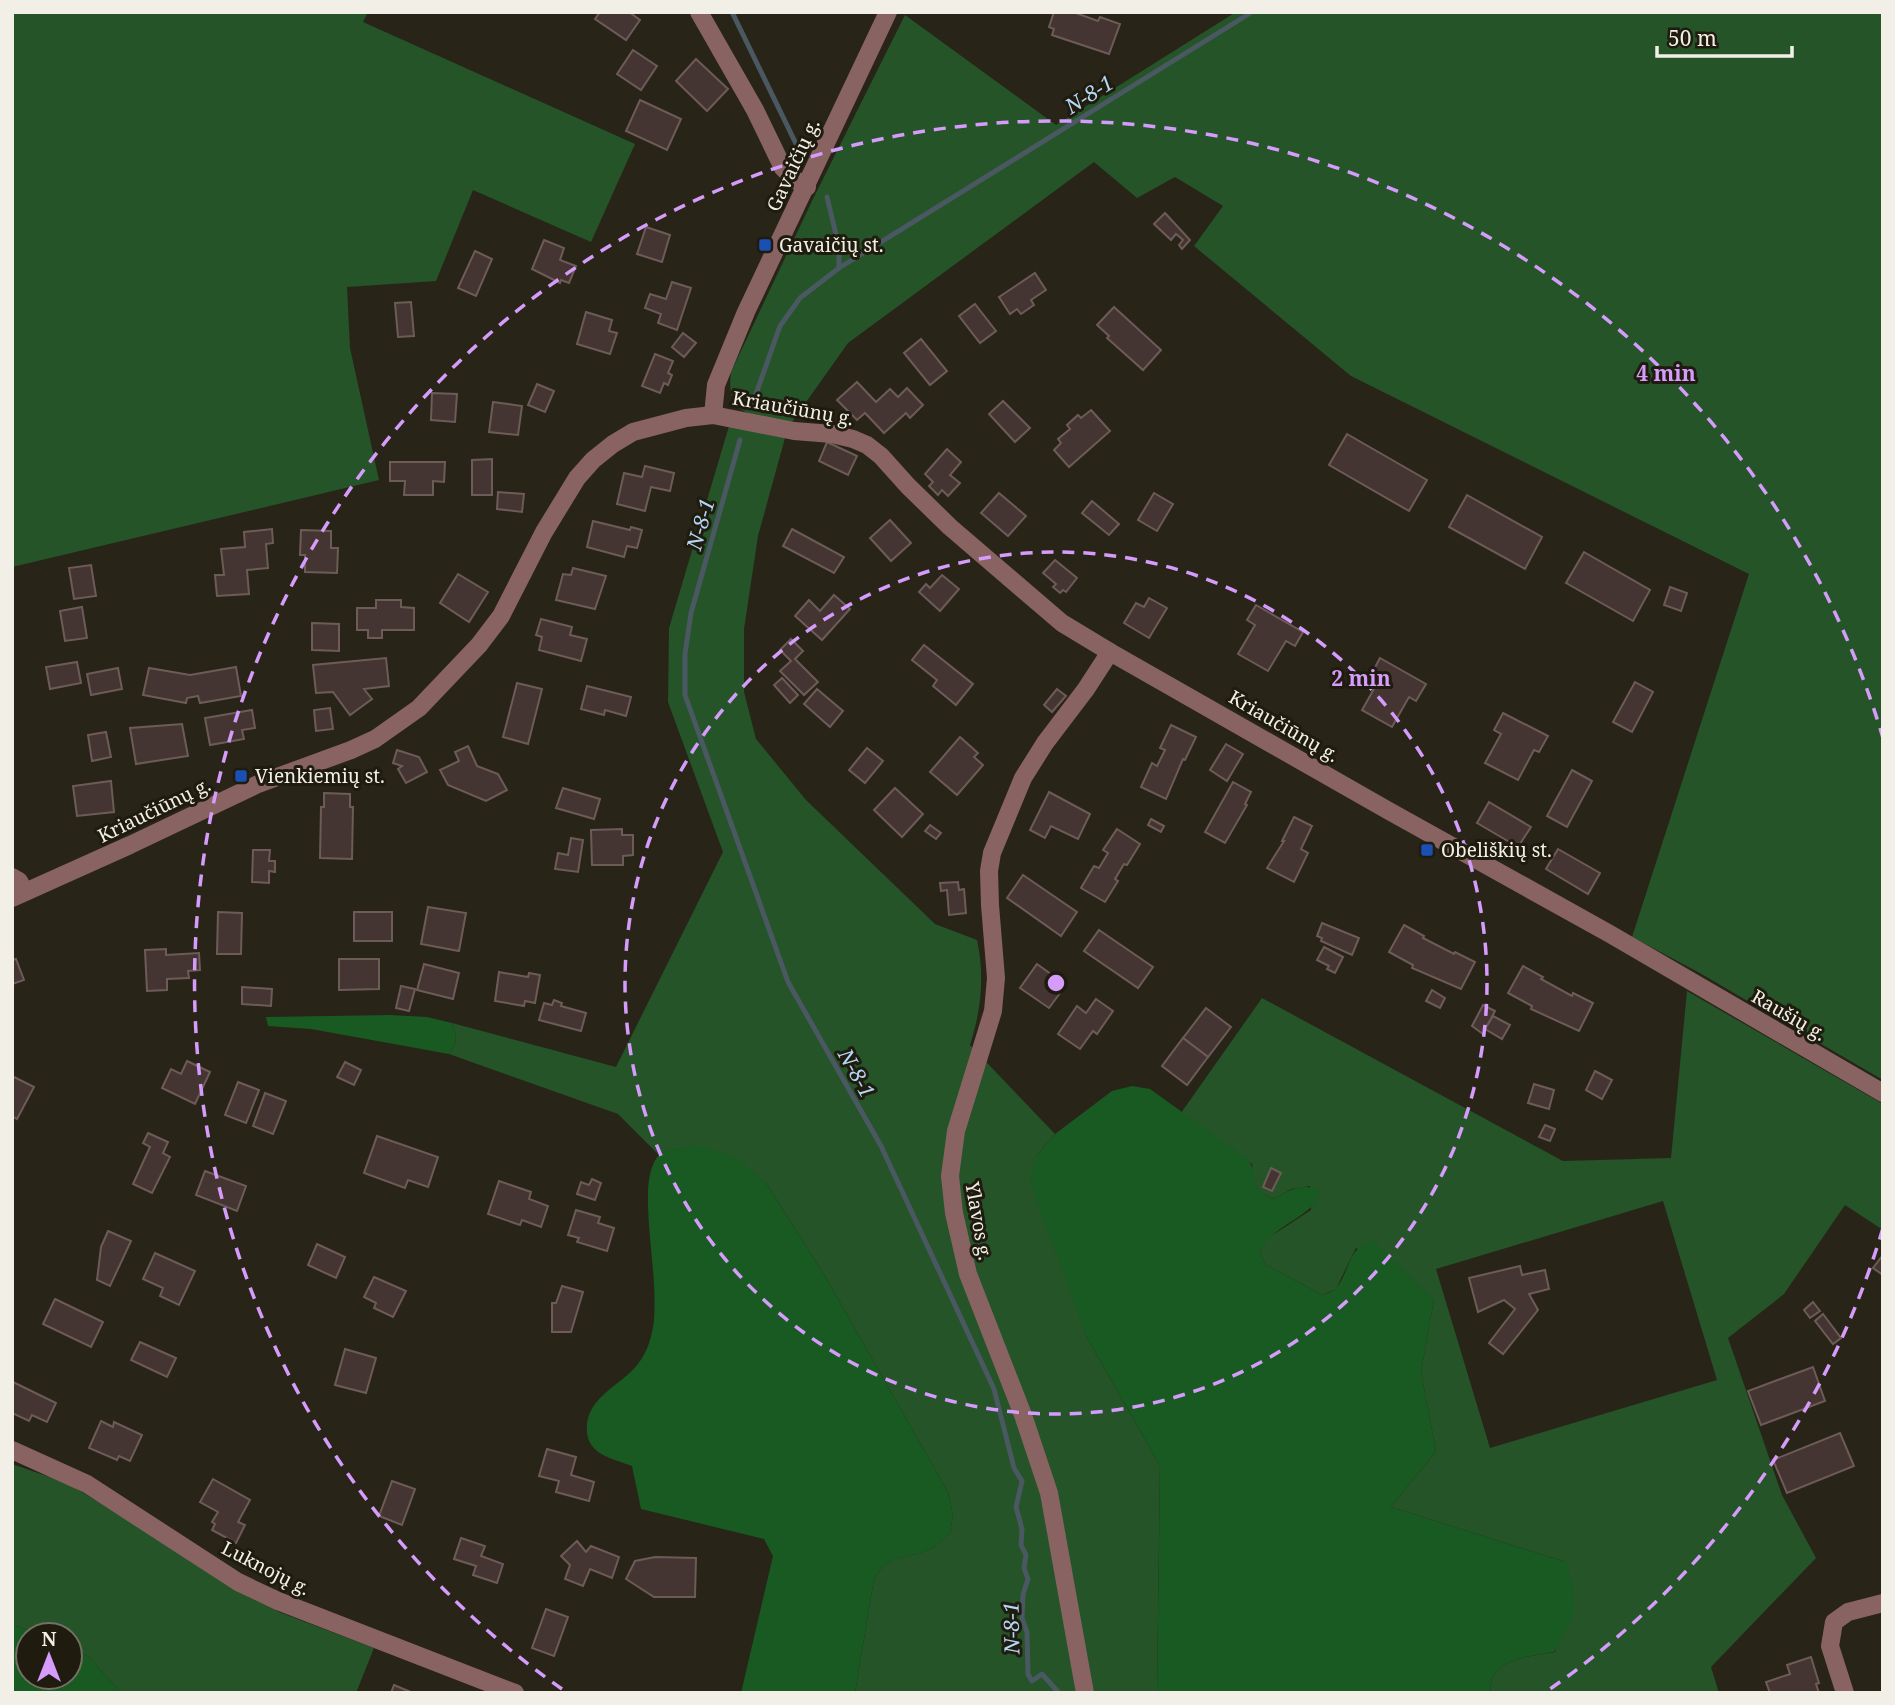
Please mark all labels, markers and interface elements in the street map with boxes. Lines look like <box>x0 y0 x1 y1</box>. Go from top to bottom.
scale bar <box>1657 14 1792 58</box>
text: 50 m <box>1668 24 1717 52</box>
water label: N-8-1 <box>1058 68 1119 120</box>
street label: Gavaičių g. <box>760 114 826 216</box>
place label: Gavaičių st. <box>779 232 883 258</box>
marker: Gavaičių st. <box>757 237 773 253</box>
text: 4 min <box>1636 359 1696 387</box>
street label: Kriaučiūnų g. <box>730 385 856 431</box>
water label: N-8-1 <box>679 495 721 554</box>
text: 2 min <box>1331 664 1391 692</box>
street label: Kriaučiūnų g. <box>1224 684 1344 768</box>
place label: Vienkiemių st. <box>255 763 385 789</box>
marker: Vienkiemių st. <box>233 768 249 784</box>
street label: Kriaučiūnų g. <box>93 771 215 849</box>
place label: Obeliškių st. <box>1441 837 1552 863</box>
marker: Obeliškių st. <box>1419 842 1435 858</box>
centre of rings <box>1044 971 1068 995</box>
street label: Raušių g. <box>1747 983 1831 1047</box>
water label: N-8-1 <box>832 1042 882 1103</box>
street label: Ylavos g. <box>959 1179 999 1262</box>
street label: Luknojų g. <box>217 1535 315 1601</box>
water label: N-8-1 <box>997 1601 1025 1656</box>
north arrow <box>14 1621 84 1691</box>
text: N <box>42 1626 57 1652</box>

